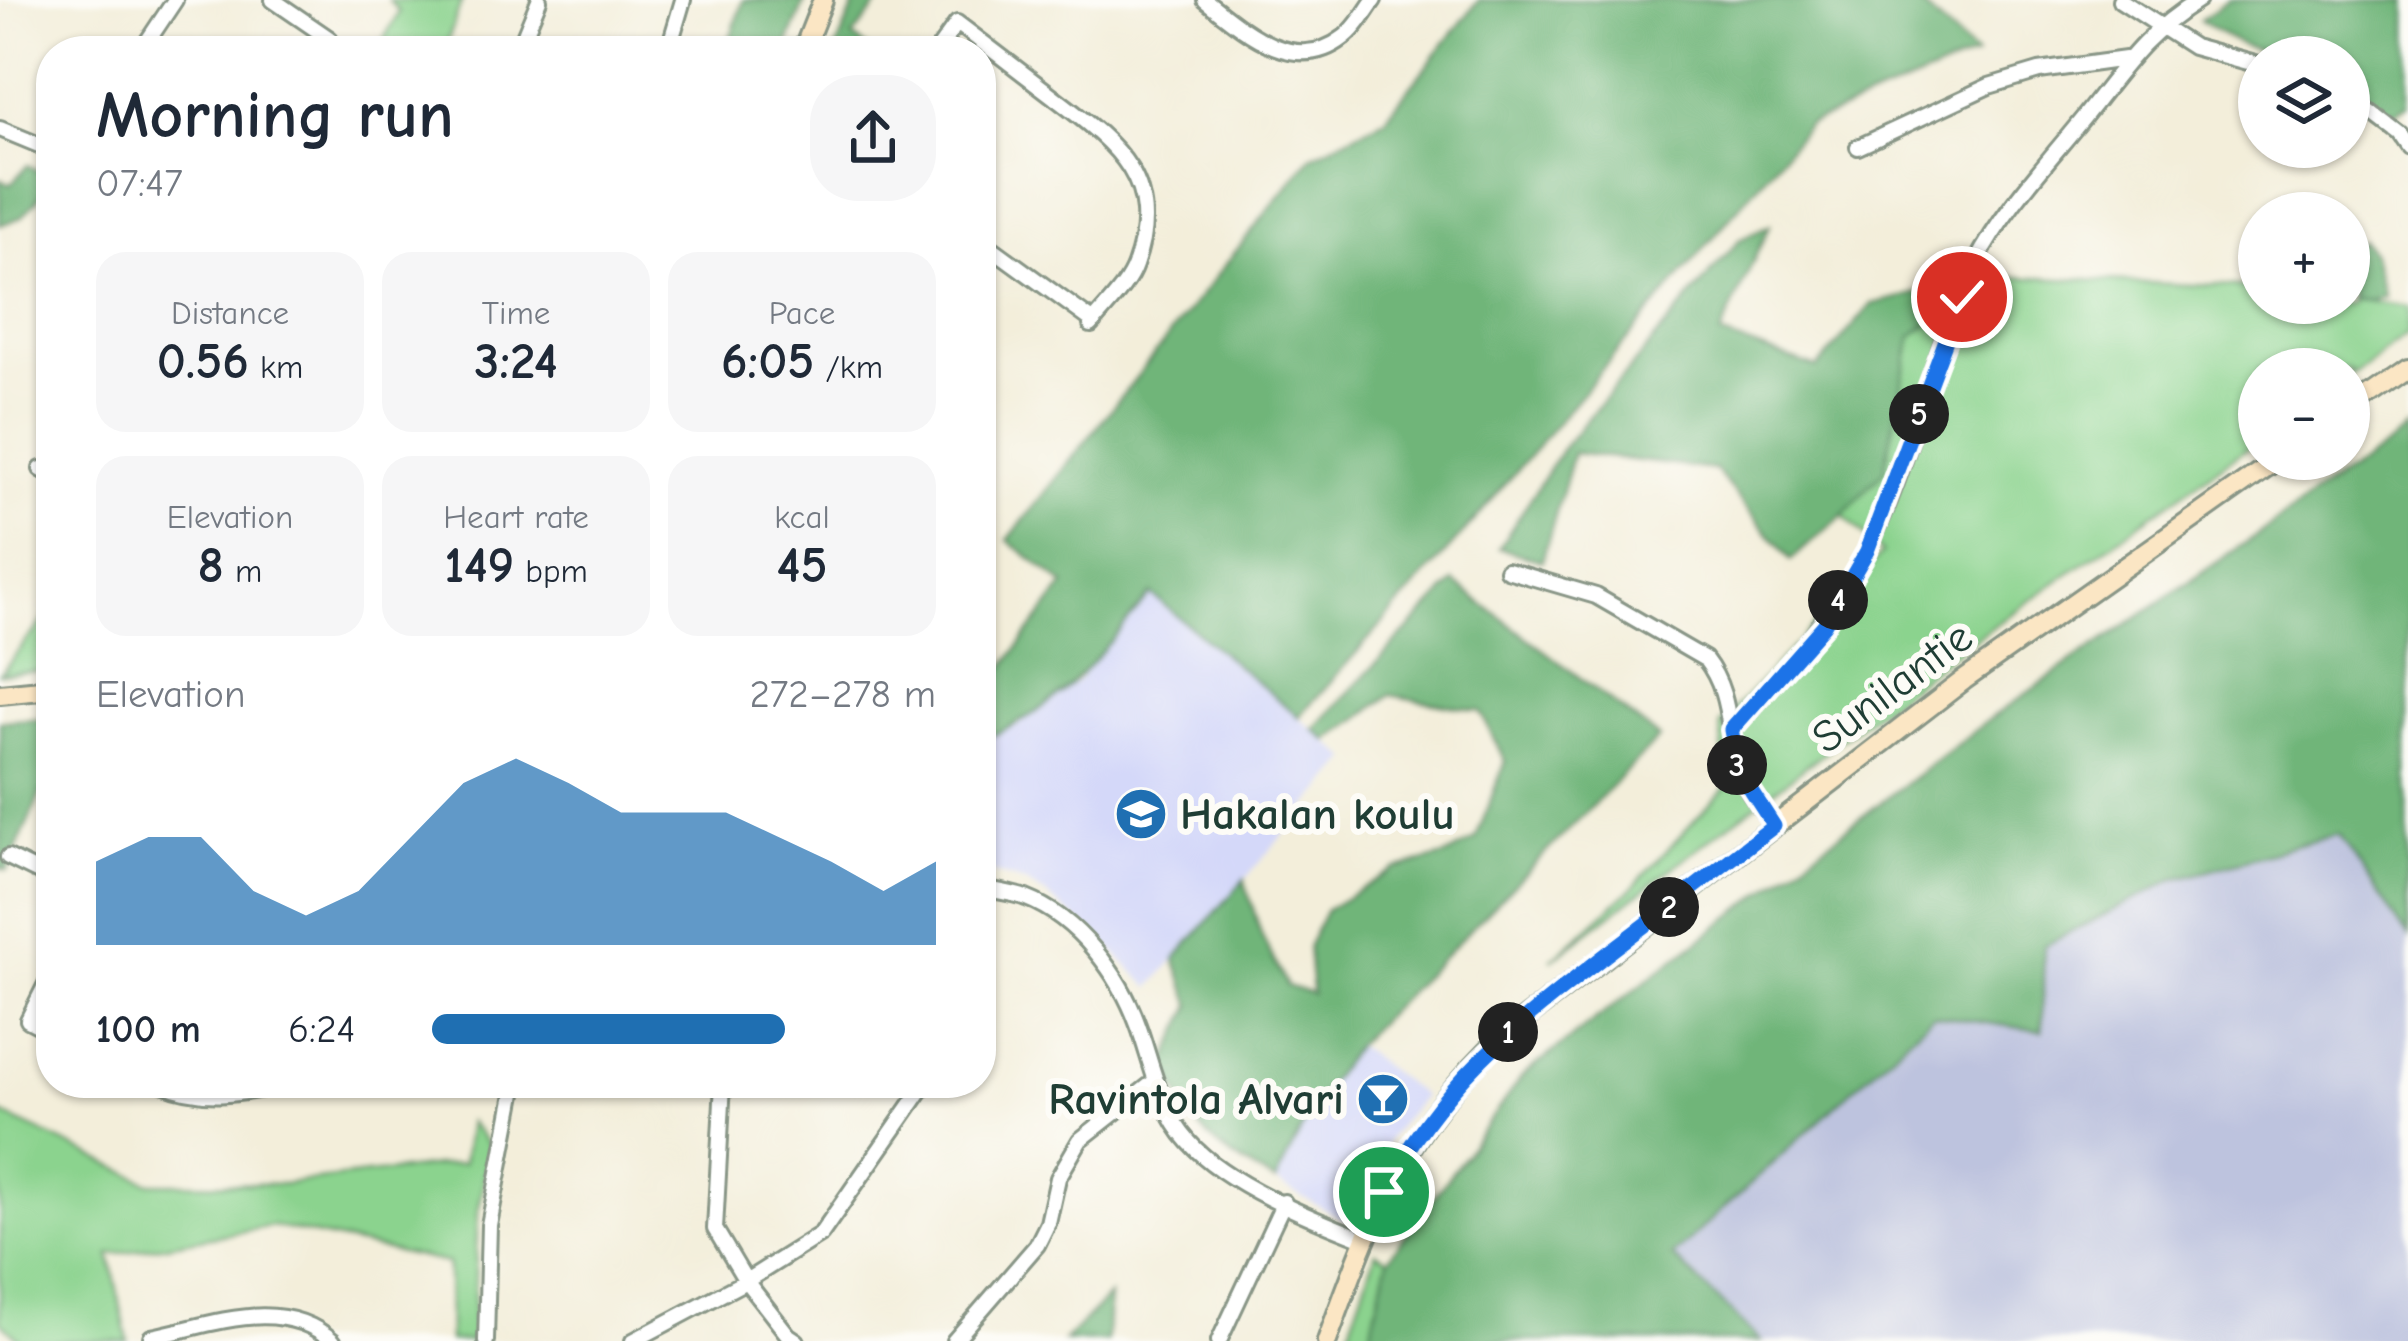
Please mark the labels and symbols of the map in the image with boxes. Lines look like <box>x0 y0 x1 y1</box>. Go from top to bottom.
pin <box>1911 246 2013 348</box>
pin: 5 <box>1889 384 1949 444</box>
pin: 4 <box>1808 570 1868 630</box>
street label: Sunilantie <box>1802 610 1982 764</box>
pin: 3 <box>1707 735 1767 795</box>
school or university icon: Hakalan koulu <box>1113 786 1169 842</box>
place label: Hakalan koulu <box>1180 788 1455 840</box>
pin: 2 <box>1639 877 1699 937</box>
pin: 1 <box>1478 1002 1538 1062</box>
bar icon: Ravintola Alvari <box>1355 1071 1411 1127</box>
place label: Ravintola Alvari <box>1048 1073 1344 1125</box>
pin <box>1333 1141 1435 1243</box>

